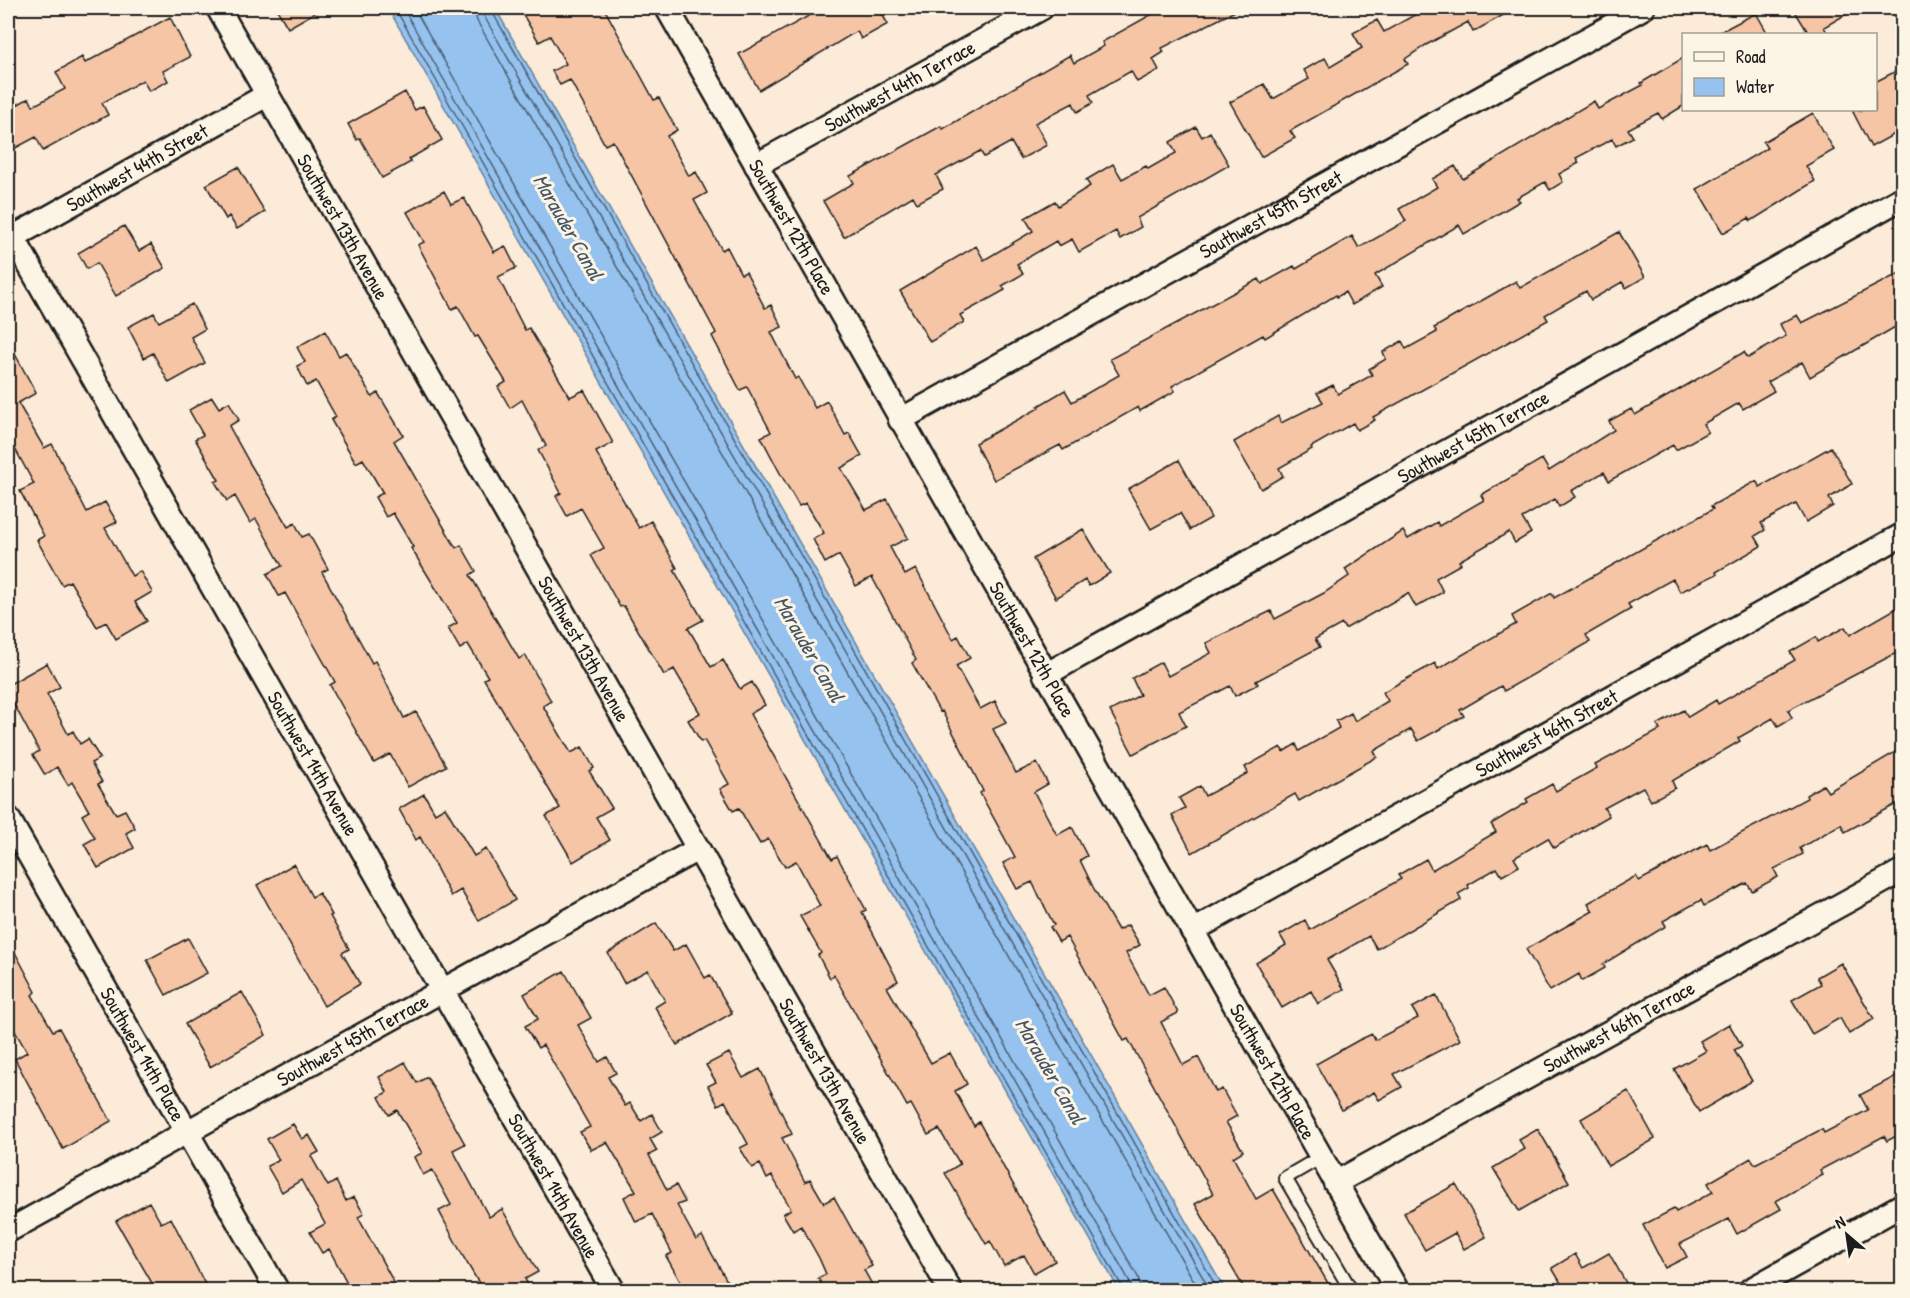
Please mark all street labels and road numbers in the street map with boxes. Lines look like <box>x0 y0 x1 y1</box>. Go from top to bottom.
street label: Southwest 44th Terrace <box>819 33 980 138</box>
street label: Southwest 44th Street <box>61 116 214 218</box>
street label: Southwest 13th Avenue <box>291 149 396 304</box>
street label: Southwest 12th Place <box>743 154 841 300</box>
street label: Southwest 45th Street <box>1194 163 1348 264</box>
street label: Southwest 45th Terrace <box>1392 383 1553 489</box>
street label: Southwest 13th Avenue <box>532 571 637 727</box>
street label: Southwest 12th Place <box>983 576 1082 722</box>
street label: Southwest 46th Street <box>1470 682 1623 783</box>
street label: Southwest 14th Avenue <box>262 686 365 841</box>
street label: Southwest 46th Terrace <box>1538 974 1699 1079</box>
street label: Southwest 14th Place <box>94 982 192 1126</box>
street label: Southwest 45th Terrace <box>272 987 433 1093</box>
street label: Southwest 13th Avenue <box>773 993 878 1149</box>
street label: Southwest 12th Place <box>1224 999 1322 1144</box>
street label: Southwest 14th Avenue <box>502 1108 606 1263</box>

